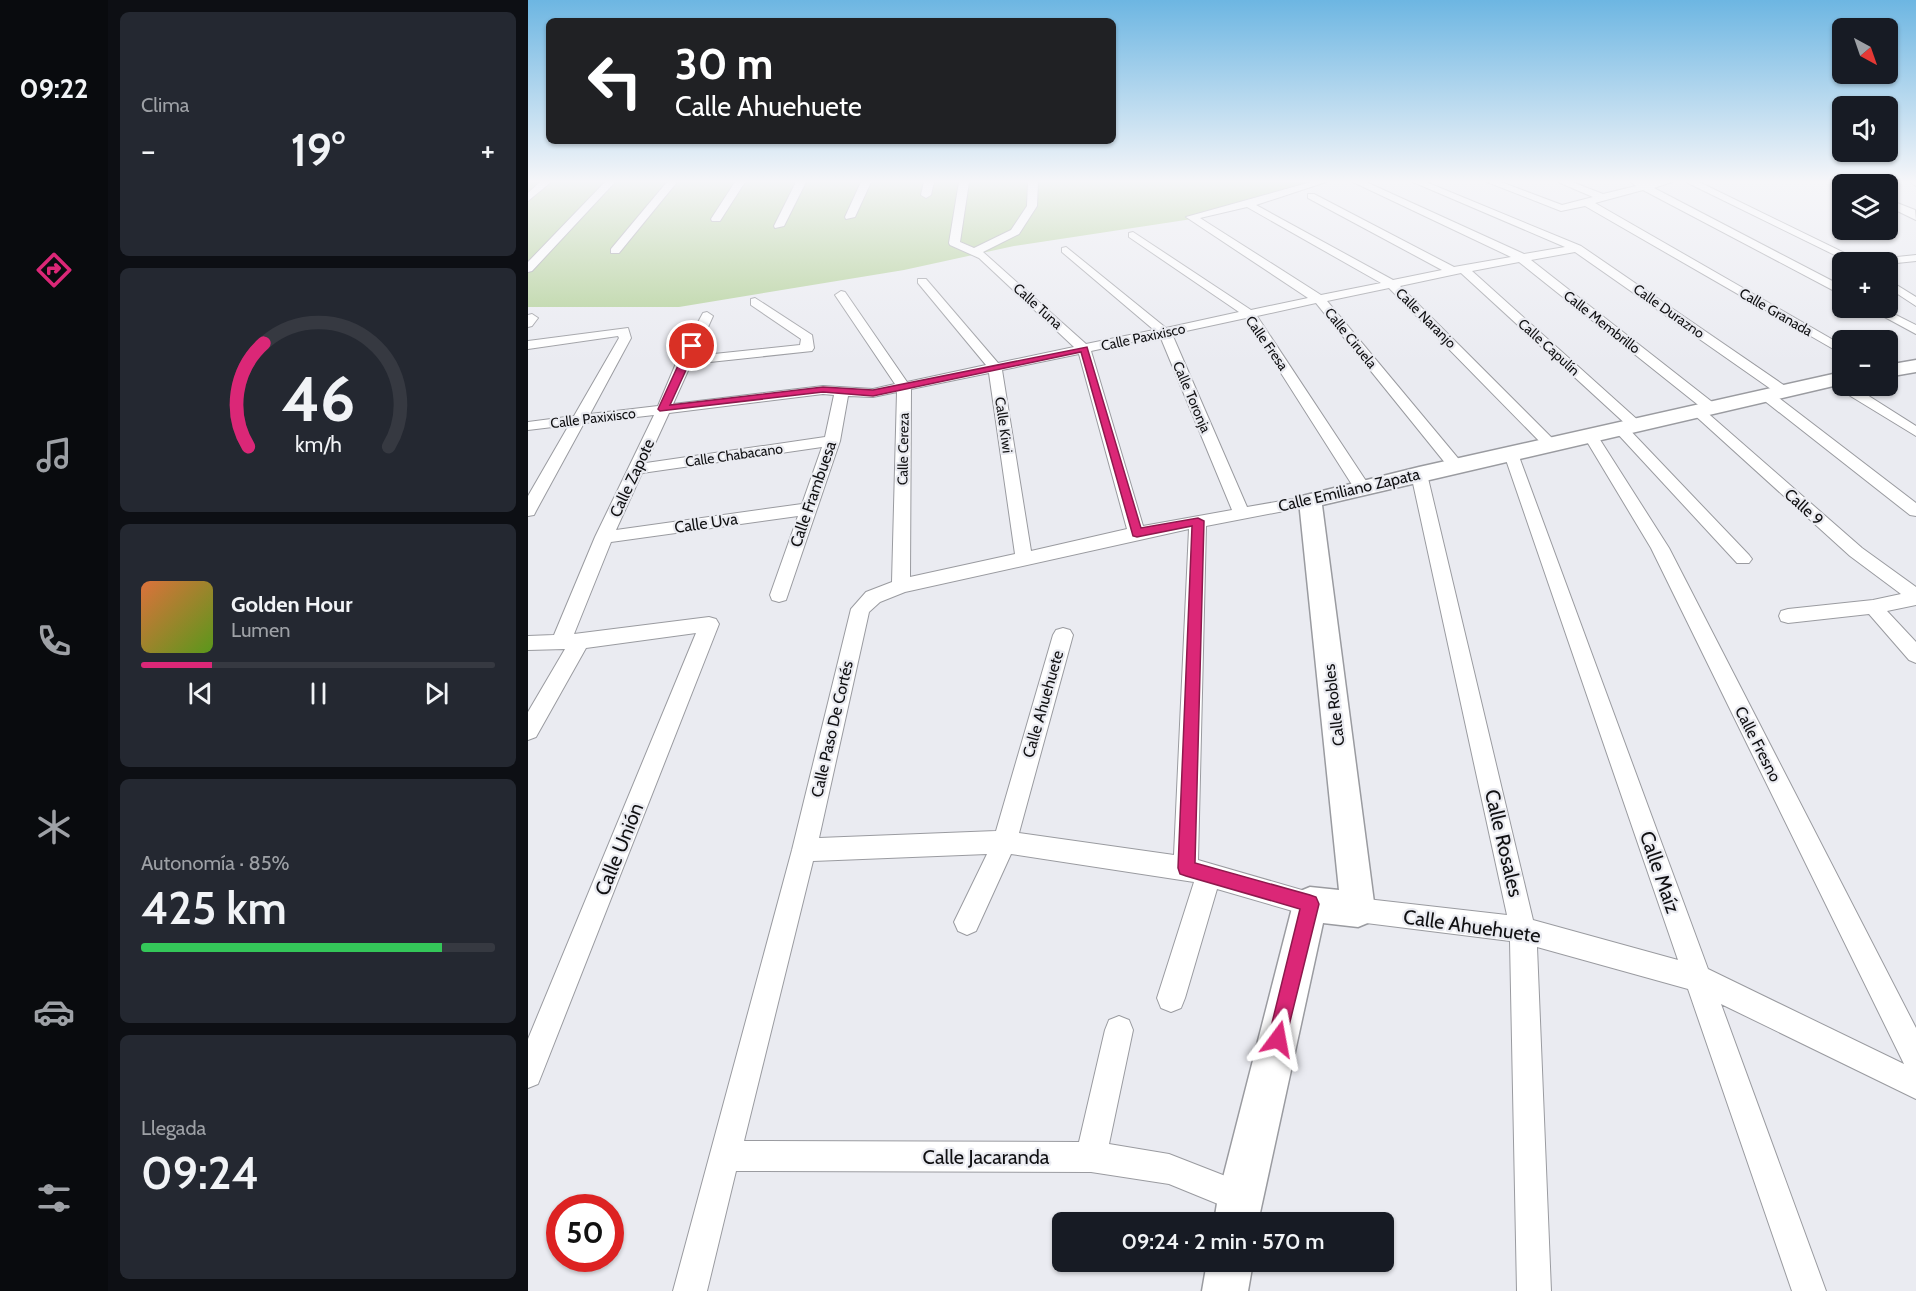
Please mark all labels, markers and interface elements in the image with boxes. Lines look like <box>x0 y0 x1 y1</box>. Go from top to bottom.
north arrow <box>1832 18 1898 84</box>
map controls <box>1832 18 1898 396</box>
text: 30 m <box>675 38 773 90</box>
icon: left <box>576 42 654 120</box>
text: 09:22 <box>20 72 88 105</box>
text: Calle Ahuehuete <box>675 90 862 123</box>
text: Clima <box>141 93 189 117</box>
button: sound <box>1832 96 1898 162</box>
text: 19° <box>291 123 345 177</box>
text: − <box>141 130 156 170</box>
text: + <box>480 130 495 170</box>
button: layers <box>1832 174 1898 240</box>
icon: directions <box>33 249 75 291</box>
button: + <box>1832 252 1898 318</box>
street label: Calle Tuna <box>1010 279 1067 333</box>
street label: Calle Durazno <box>1630 280 1708 342</box>
street label: Calle Naranjo <box>1392 284 1460 352</box>
street label: Calle Granada <box>1736 284 1816 340</box>
street label: Calle Membrillo <box>1560 287 1644 358</box>
street label: Calle Ciruela <box>1321 304 1381 372</box>
street label: Calle Fresa <box>1242 312 1293 374</box>
street label: Calle Capulín <box>1514 315 1584 379</box>
street label: Calle Paxixisco <box>1099 319 1187 355</box>
pin <box>666 320 717 371</box>
icon: arrive <box>675 329 708 362</box>
button: − <box>1832 330 1898 396</box>
street label: Calle Toronja <box>1169 359 1215 436</box>
text: 46 <box>281 361 355 437</box>
street label: Calle Kiwi <box>991 396 1017 454</box>
street label: Calle Paxixisco <box>549 404 637 432</box>
street label: Calle Cereza <box>893 412 913 485</box>
text: km/h <box>295 431 341 457</box>
icon: music <box>33 434 75 476</box>
street label: Calle Zapote <box>606 436 658 520</box>
street label: Calle Frambuesa <box>786 438 840 550</box>
street label: Calle Chabacano <box>684 439 784 471</box>
street label: Calle Emiliano Zapata <box>1276 464 1422 516</box>
street label: Calle 9 <box>1781 485 1827 529</box>
street label: Calle Uva <box>673 509 739 537</box>
text: Golden Hour <box>231 591 352 618</box>
text: Lumen <box>231 618 290 642</box>
icon: phone <box>33 620 75 662</box>
street label: Calle Ahuehuete <box>1019 648 1067 760</box>
street label: Calle Paso De Cortés <box>807 659 857 799</box>
street label: Calle Robles <box>1320 663 1348 747</box>
icon: previous <box>184 677 217 710</box>
icon: pause <box>302 677 335 710</box>
icon: next <box>420 677 453 710</box>
street label: Calle Fresno <box>1731 703 1785 785</box>
street label: Calle Rosales <box>1480 787 1528 899</box>
street label: Calle Unión <box>590 799 648 899</box>
icon: climate <box>33 806 75 848</box>
street label: Calle Maíz <box>1635 828 1685 916</box>
text: Autonomía · 85% <box>141 851 289 875</box>
text: 425 km <box>141 881 287 935</box>
street label: Calle Ahuehuete <box>1402 904 1542 948</box>
icon: car <box>33 991 75 1033</box>
position arrow <box>1246 1007 1310 1071</box>
text: Llegada <box>141 1116 206 1140</box>
street label: Calle Jacaranda <box>923 1145 1050 1169</box>
text: 09:24 <box>141 1146 259 1200</box>
icon: filters <box>33 1177 75 1219</box>
speed limit sign: 50 <box>546 1194 624 1272</box>
text: 09:24 · 2 min · 570 m <box>1121 1228 1325 1255</box>

